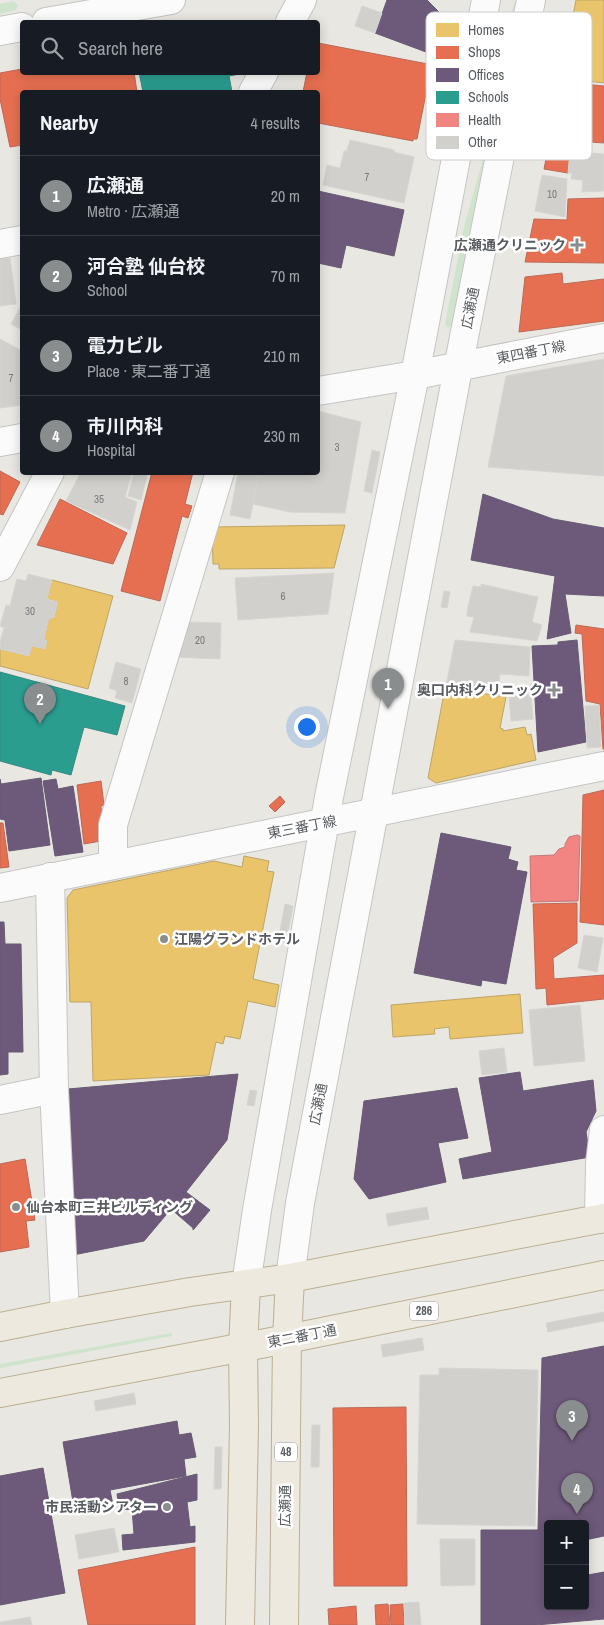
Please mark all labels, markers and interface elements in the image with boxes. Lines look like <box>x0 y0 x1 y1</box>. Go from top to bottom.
legend <box>426 12 592 160</box>
search box <box>20 20 320 75</box>
text: Homes <box>468 21 505 39</box>
icon: search <box>38 34 66 62</box>
text: Search here <box>78 35 163 61</box>
text: Shops <box>468 43 501 61</box>
text: Offices <box>468 66 504 84</box>
text: Schools <box>468 88 509 106</box>
text: Nearby <box>40 108 98 137</box>
text: Health <box>468 111 501 129</box>
text: 4 results <box>250 112 300 134</box>
text: Other <box>468 133 497 151</box>
house number: 7 <box>364 170 370 184</box>
text: 広瀬通 <box>87 172 144 198</box>
text: 1 <box>52 185 60 207</box>
text: 20 m <box>271 185 300 207</box>
house number: 10 <box>547 187 557 201</box>
text: Metro · 広瀬通 <box>87 200 179 222</box>
place label: 広瀬通クリニック <box>454 236 566 254</box>
marker: 広瀬通クリニック <box>570 238 584 252</box>
text: 河合塾 仙台校 <box>87 253 205 279</box>
text: 2 <box>52 265 60 287</box>
text: 70 m <box>271 265 300 287</box>
text: School <box>87 279 127 301</box>
street label: 広瀬通 <box>457 286 483 330</box>
text: 電力ビル <box>87 332 163 358</box>
street label: 東四番丁線 <box>495 336 567 368</box>
text: 3 <box>52 345 60 367</box>
text: 210 m <box>264 345 300 367</box>
text: Place · 東二番丁通 <box>87 360 211 382</box>
house number: 7 <box>8 371 14 385</box>
text: 市川内科 <box>87 413 163 439</box>
text: 4 <box>52 425 60 447</box>
text: 230 m <box>264 425 300 447</box>
text: Hospital <box>87 439 135 461</box>
house number: 3 <box>334 440 340 454</box>
house number: 35 <box>94 492 104 506</box>
house number: 6 <box>280 589 286 603</box>
house number: 30 <box>25 604 35 618</box>
house number: 20 <box>195 633 205 647</box>
pin: 1 <box>372 668 404 709</box>
house number: 8 <box>123 674 129 688</box>
place label: 奥口内科クリニック <box>417 681 543 699</box>
pin: 2 <box>24 683 56 724</box>
marker: 奥口内科クリニック <box>547 683 561 697</box>
your location <box>294 714 320 740</box>
street label: 東三番丁線 <box>266 811 338 843</box>
place label: 江陽グランドホテル <box>174 930 300 948</box>
marker: 江陽グランドホテル <box>158 933 170 945</box>
street label: 広瀬通 <box>305 1082 331 1126</box>
place label: 仙台本町三井ビルディング <box>26 1198 193 1216</box>
marker: 仙台本町三井ビルディング <box>10 1201 22 1213</box>
road number: 286 <box>410 1302 438 1320</box>
street label: 東二番丁通 <box>266 1320 338 1352</box>
pin: 3 <box>556 1400 588 1441</box>
road number: 48 <box>275 1442 297 1461</box>
pin: 4 <box>561 1473 593 1514</box>
street label: 広瀬通 <box>276 1485 294 1527</box>
place label: 市民活動シアター <box>45 1498 157 1516</box>
marker: 市民活動シアター <box>161 1501 173 1513</box>
map controls <box>544 1520 589 1610</box>
button: + <box>544 1520 589 1565</box>
button: − <box>544 1565 589 1610</box>

